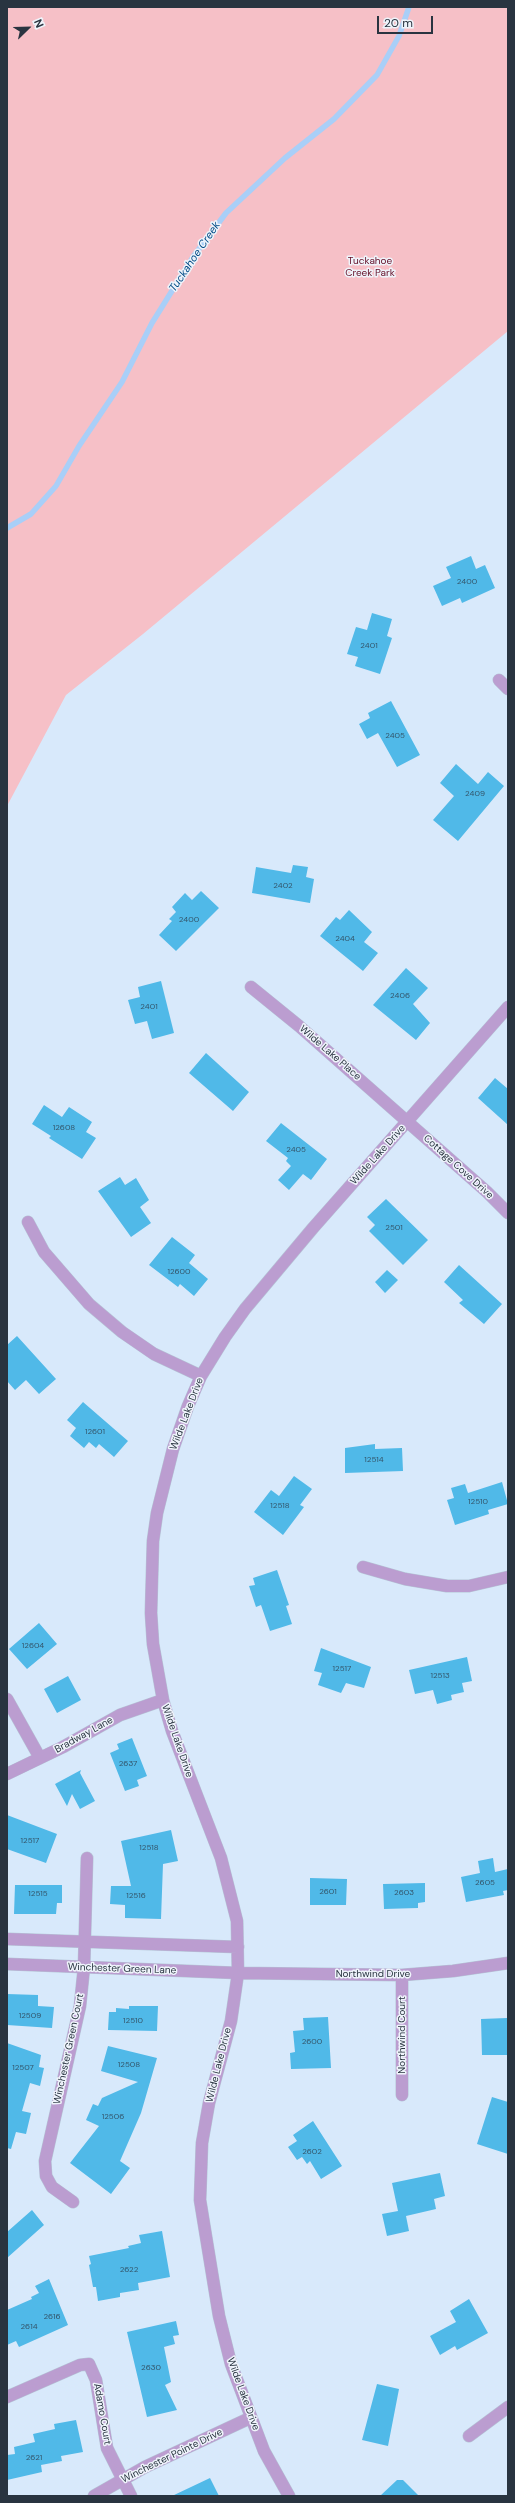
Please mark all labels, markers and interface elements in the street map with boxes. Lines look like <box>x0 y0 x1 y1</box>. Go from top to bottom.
north arrow <box>8 8 48 48</box>
scale bar <box>379 8 435 34</box>
text: 20 m <box>384 15 413 31</box>
text: N <box>31 17 47 30</box>
water label: Tuckahoe Creek <box>167 219 223 295</box>
park label: Tuckahoe Creek Park <box>345 255 395 278</box>
house number: 2400 <box>457 577 477 587</box>
house number: 2401 <box>360 641 378 651</box>
house number: 2405 <box>385 731 405 741</box>
house number: 2409 <box>465 789 485 799</box>
house number: 2402 <box>273 881 293 891</box>
house number: 2400 <box>179 915 199 925</box>
house number: 2404 <box>335 934 355 944</box>
house number: 2406 <box>390 991 410 1001</box>
house number: 2401 <box>140 1002 158 1012</box>
street label: Wilde Lake Place <box>297 1023 363 1083</box>
house number: 12608 <box>53 1123 75 1133</box>
street label: Wilde Lake Drive <box>348 1123 408 1187</box>
street label: Cottage Cove Drive <box>421 1133 495 1201</box>
house number: 2405 <box>286 1145 306 1155</box>
house number: 2501 <box>385 1223 403 1233</box>
house number: 12600 <box>167 1267 191 1277</box>
street label: Wilde Lake Drive <box>168 1376 206 1452</box>
house number: 12601 <box>85 1427 105 1437</box>
house number: 12514 <box>364 1455 384 1465</box>
house number: 12510 <box>468 1497 488 1507</box>
house number: 12518 <box>270 1501 290 1511</box>
house number: 12604 <box>22 1641 44 1651</box>
house number: 12517 <box>333 1664 351 1674</box>
house number: 12513 <box>430 1671 450 1681</box>
street label: Wilde Lake Drive <box>159 1703 195 1779</box>
street label: Bradway Lane <box>53 1714 115 1756</box>
house number: 2637 <box>119 1759 137 1769</box>
house number: 12517 <box>21 1836 39 1846</box>
house number: 12518 <box>139 1843 159 1853</box>
house number: 2605 <box>475 1878 495 1888</box>
house number: 2601 <box>319 1887 337 1897</box>
house number: 2603 <box>394 1888 414 1898</box>
house number: 12515 <box>28 1889 48 1899</box>
house number: 12516 <box>126 1891 146 1901</box>
street label: Winchester Green Lane <box>68 1961 176 1977</box>
street label: Northwind Drive <box>336 1968 410 1980</box>
street label: Winchester Green Court <box>51 1993 87 2105</box>
street label: Northwind Court <box>396 1996 408 2074</box>
house number: 12509 <box>19 2011 41 2021</box>
house number: 12510 <box>123 2016 143 2026</box>
street label: Wilde Lake Drive <box>204 2027 234 2103</box>
house number: 2600 <box>302 2037 322 2047</box>
house number: 12508 <box>118 2060 140 2070</box>
house number: 12507 <box>12 2063 34 2073</box>
house number: 12506 <box>102 2112 124 2122</box>
house number: 2602 <box>302 2147 322 2157</box>
house number: 2622 <box>120 2265 138 2275</box>
house number: 2616 <box>43 2312 61 2322</box>
house number: 2614 <box>21 2322 37 2332</box>
street label: Wilde Lake Drive <box>224 2356 262 2432</box>
house number: 2630 <box>141 2363 161 2373</box>
street label: Adamo Court <box>91 2382 113 2446</box>
street label: Winchester Pointe Drive <box>120 2426 224 2486</box>
house number: 2621 <box>26 2453 42 2463</box>

